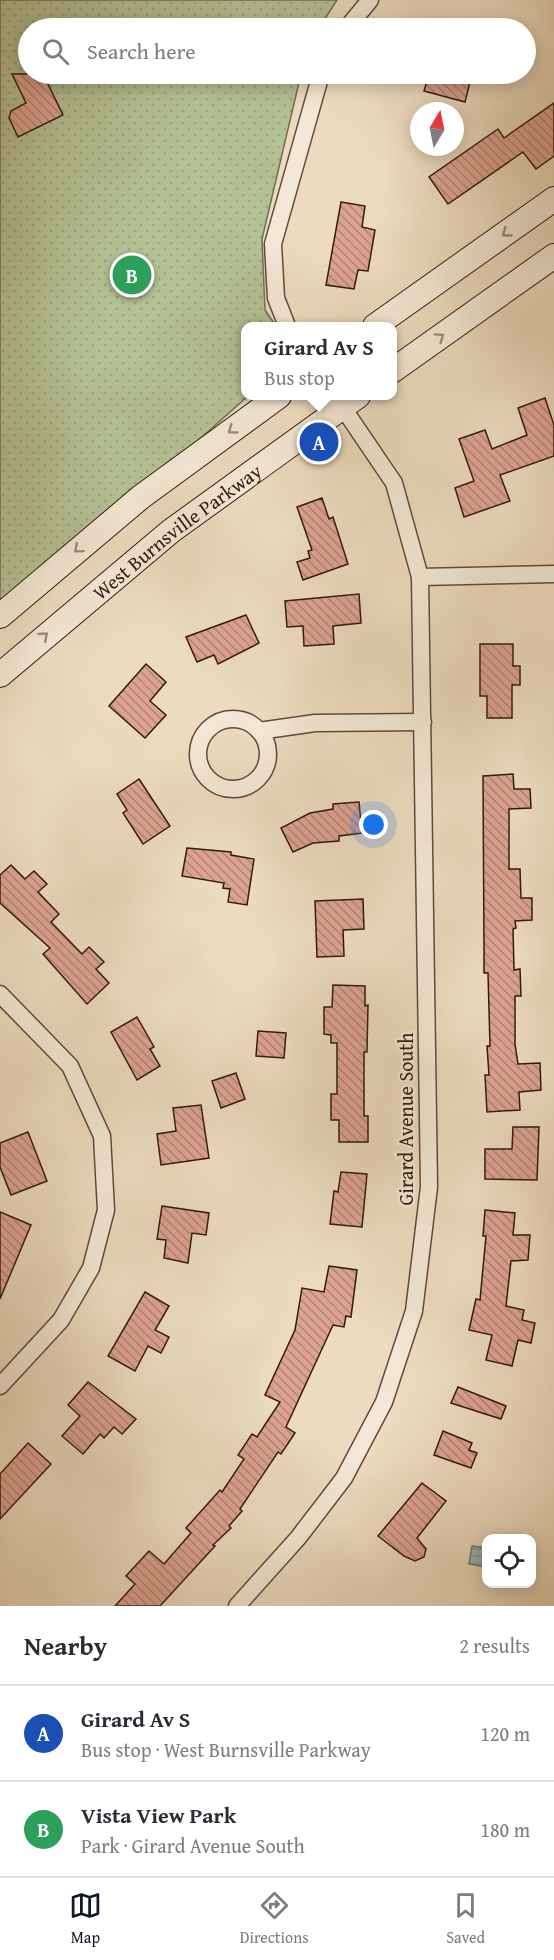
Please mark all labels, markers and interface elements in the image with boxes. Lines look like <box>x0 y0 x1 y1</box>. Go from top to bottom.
search box <box>18 18 536 84</box>
icon: search <box>39 35 72 68</box>
text: Search here <box>87 35 196 67</box>
north arrow <box>410 102 464 156</box>
one-way arrow <box>502 226 513 237</box>
pin: B <box>112 252 152 298</box>
popup <box>241 322 397 400</box>
text: Girard Av S <box>264 331 374 363</box>
one-way arrow <box>434 333 445 344</box>
text: Bus stop <box>264 363 335 392</box>
pin: A <box>300 420 338 464</box>
one-way arrow <box>228 423 239 434</box>
street label: West Burnsville Parkway <box>86 456 267 606</box>
one-way arrow <box>74 542 85 553</box>
one-way arrow <box>37 632 48 643</box>
your location <box>359 810 388 839</box>
street label: Girard Avenue South <box>391 1033 420 1205</box>
map controls <box>482 1534 536 1588</box>
button: locate <box>482 1534 536 1588</box>
text: Nearby <box>24 1626 107 1665</box>
text: 2 results <box>459 1631 530 1660</box>
text: Girard Av S <box>81 1703 190 1735</box>
text: A <box>37 1719 50 1748</box>
text: 120 m <box>480 1719 530 1748</box>
text: Bus stop · West Burnsville Parkway <box>81 1735 371 1764</box>
text: Vista View Park <box>81 1799 236 1831</box>
text: B <box>37 1815 50 1844</box>
text: 180 m <box>480 1815 530 1844</box>
text: Park · Girard Avenue South <box>81 1831 305 1860</box>
tab: Map <box>69 1889 102 1949</box>
tab: Directions <box>240 1889 309 1949</box>
tab: Saved <box>446 1889 485 1949</box>

